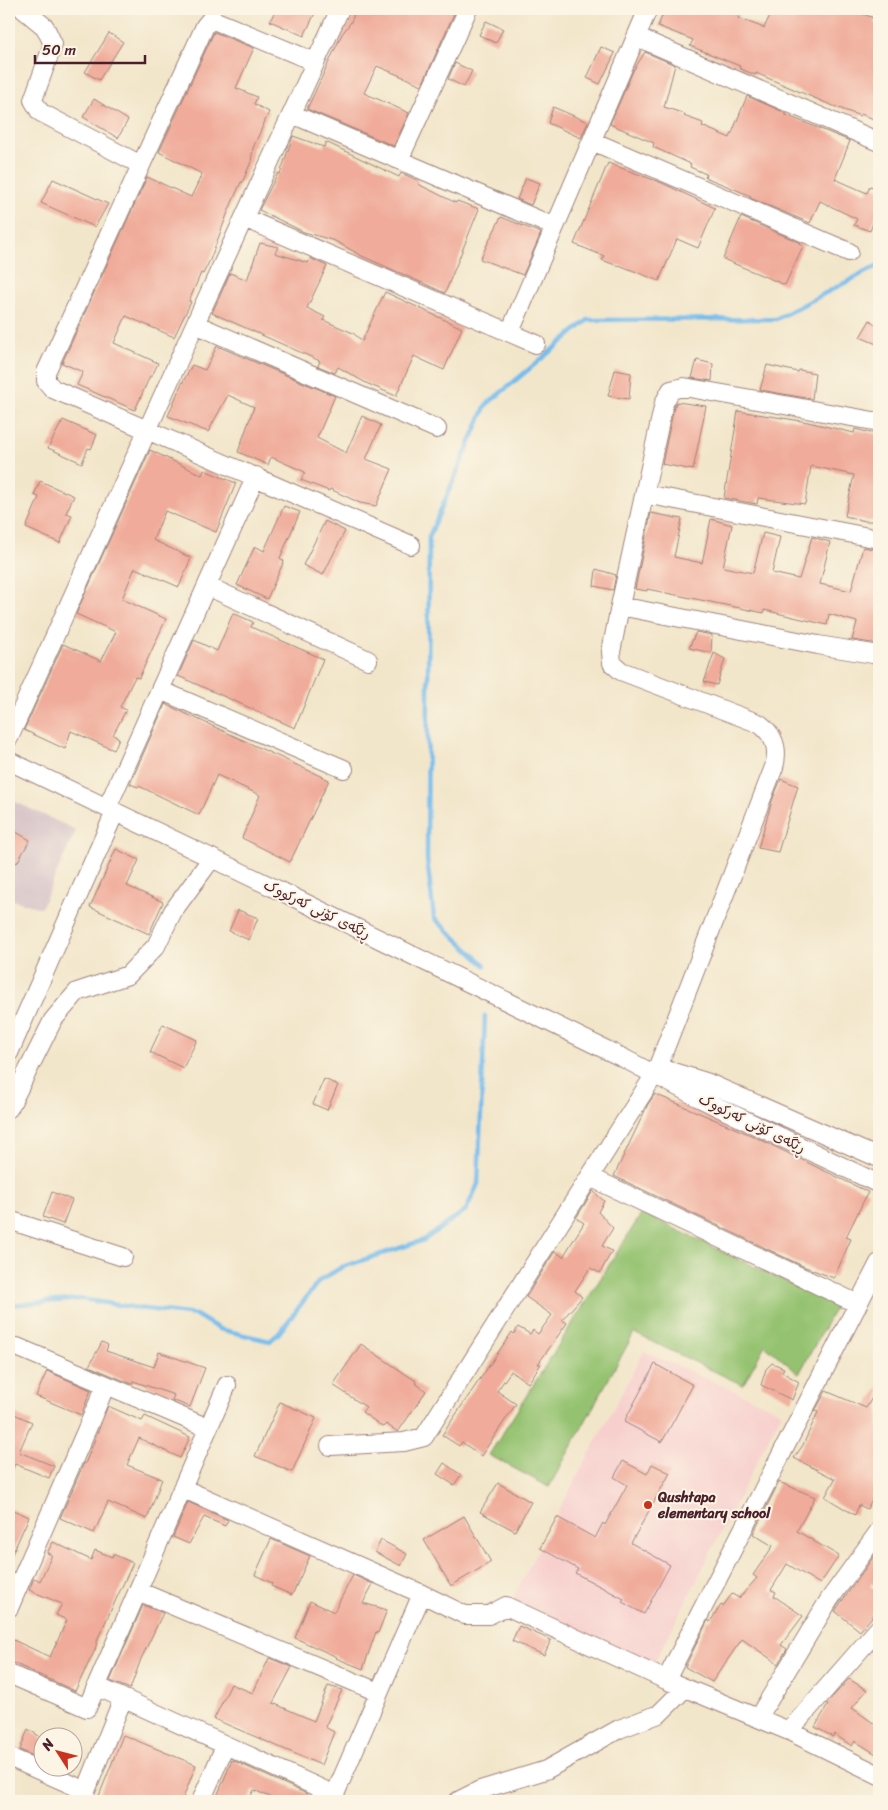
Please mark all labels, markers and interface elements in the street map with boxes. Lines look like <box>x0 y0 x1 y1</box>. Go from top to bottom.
scale bar <box>35 32 145 64</box>
text: 50 m <box>42 37 77 63</box>
street label: ڕێگەی کۆنی کەرکووک <box>259 873 375 946</box>
street label: ڕێگەی کۆنی کەرکووک <box>694 1087 810 1160</box>
place label: Qushtapa elementary school <box>657 1485 771 1526</box>
marker: Qushtapa elementary school <box>642 1499 654 1511</box>
north arrow <box>32 1728 82 1778</box>
text: N <box>34 1733 61 1757</box>

